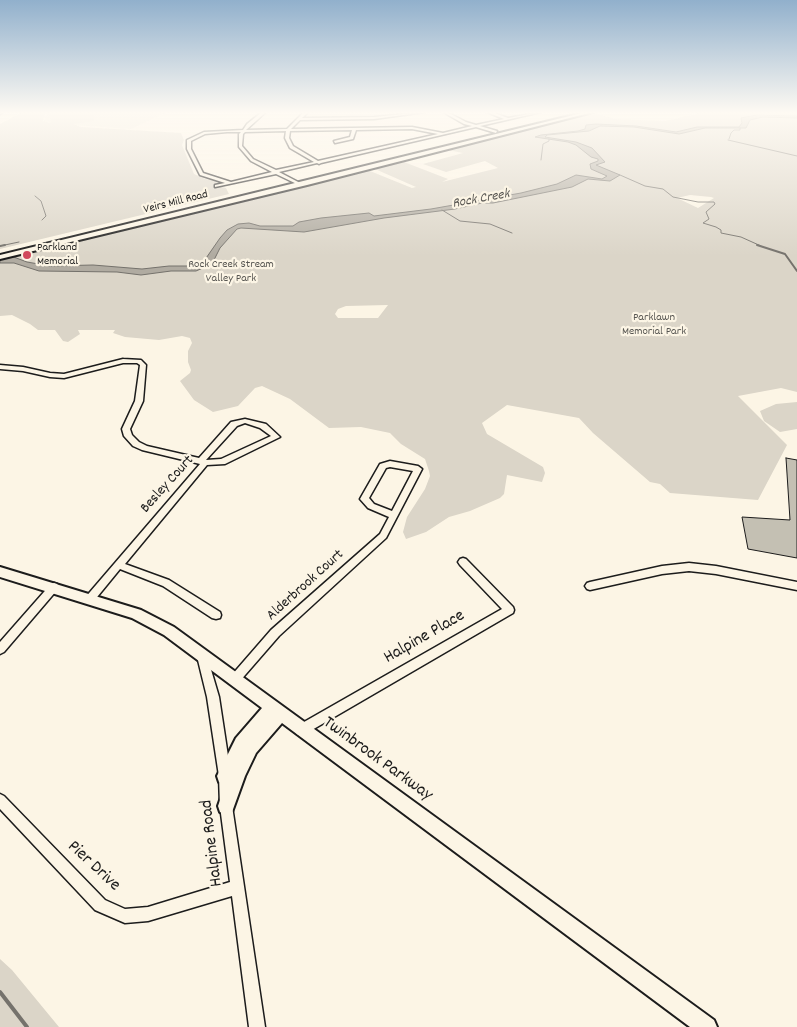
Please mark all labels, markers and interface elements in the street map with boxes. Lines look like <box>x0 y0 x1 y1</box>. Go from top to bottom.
water label: Rock Creek <box>451 187 511 213</box>
street label: Veirs Mill Road <box>142 188 210 218</box>
place label: Parkland Memorial <box>37 241 78 269</box>
marker: Parkland Memorial <box>21 249 33 261</box>
park label: Rock Creek Stream Valley Park <box>188 258 274 286</box>
park label: Parklawn Memorial Park <box>622 311 686 339</box>
street label: Besley Court <box>137 452 199 518</box>
street label: Alderbrook Court <box>264 547 348 625</box>
street label: Halpine Place <box>381 606 469 670</box>
street label: Twinbrook Parkway <box>318 713 436 807</box>
street label: Halpine Road <box>197 798 229 888</box>
street label: Pier Drive <box>62 837 124 897</box>

